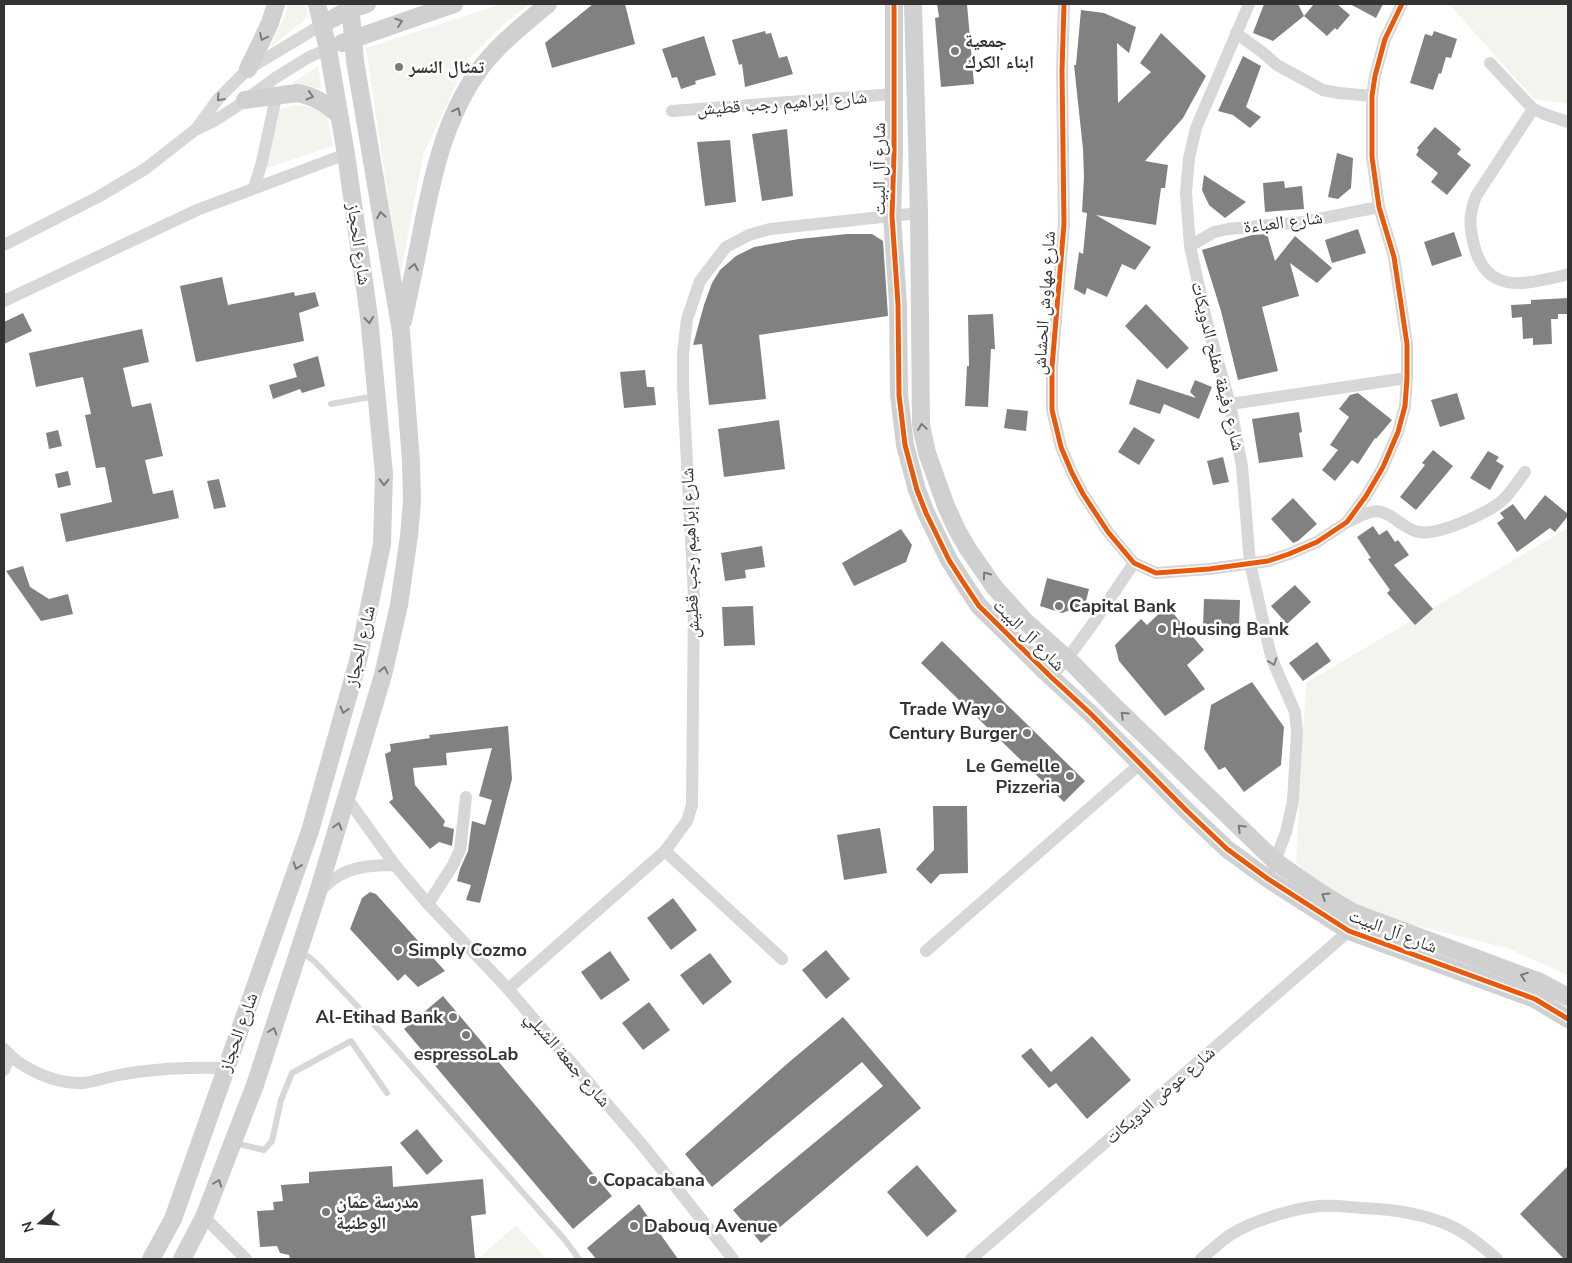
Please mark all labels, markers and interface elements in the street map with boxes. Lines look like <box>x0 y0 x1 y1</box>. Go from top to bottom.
one-way arrow <box>395 18 403 28</box>
place label: جمعية ابناء الكرك <box>965 29 1034 74</box>
one-way arrow <box>259 32 269 41</box>
marker: جمعية ابناء الكرك <box>949 45 961 57</box>
place label: تمثال النسر <box>408 55 484 79</box>
marker: تمثال النسر <box>393 61 405 73</box>
street label: شارع إبراهيم رجب قطيش <box>696 85 868 121</box>
one-way arrow <box>305 91 314 101</box>
one-way arrow <box>217 93 226 102</box>
one-way arrow <box>451 107 461 116</box>
street label: شارع آل البيت <box>867 122 891 216</box>
street label: شارع الحجاز <box>341 201 377 286</box>
street label: شارع العباءة <box>1242 205 1324 239</box>
one-way arrow <box>377 210 387 219</box>
street label: شارع مهاوش الحشاش <box>1027 230 1061 376</box>
one-way arrow <box>409 262 419 271</box>
street label: شارع رفيفة مفلح الدويكات <box>1185 279 1251 453</box>
one-way arrow <box>363 316 374 324</box>
one-way arrow <box>917 423 927 431</box>
street label: شارع إبراهيم رجب قطيش <box>675 467 705 639</box>
one-way arrow <box>379 478 389 486</box>
one-way arrow <box>983 572 991 581</box>
street label: شارع آل البيت <box>988 594 1070 676</box>
place label: Capital Bank <box>1069 594 1176 618</box>
marker: Capital Bank <box>1053 600 1065 612</box>
street label: شارع الحجاز <box>339 603 381 690</box>
place label: Housing Bank <box>1172 617 1289 641</box>
marker: Housing Bank <box>1156 623 1168 635</box>
one-way arrow <box>1268 657 1278 666</box>
one-way arrow <box>378 665 389 674</box>
place label: Trade Way <box>900 697 991 721</box>
marker: Trade Way <box>994 703 1006 715</box>
one-way arrow <box>339 706 350 714</box>
one-way arrow <box>1120 712 1129 721</box>
place label: Century Burger <box>888 721 1017 745</box>
marker: Century Burger <box>1021 727 1033 739</box>
place label: Le Gemelle Pizzeria <box>966 754 1060 799</box>
marker: Le Gemelle Pizzeria <box>1064 770 1076 782</box>
one-way arrow <box>332 822 342 830</box>
one-way arrow <box>1238 825 1247 834</box>
one-way arrow <box>293 861 303 869</box>
one-way arrow <box>1322 892 1331 902</box>
street label: شارع آل البيت <box>1345 903 1441 959</box>
place label: Simply Cozmo <box>408 938 527 962</box>
marker: Simply Cozmo <box>392 944 404 956</box>
one-way arrow <box>1521 972 1529 982</box>
street label: شارع الحجاز <box>212 989 263 1076</box>
place label: Al-Etihad Bank <box>316 1005 443 1029</box>
street label: شارع جمعة الشبلي <box>518 1006 616 1114</box>
marker: Al-Etihad Bank <box>447 1011 459 1023</box>
one-way arrow <box>267 1027 277 1035</box>
marker: espressoLab <box>460 1029 472 1041</box>
street label: شارع عوض الدويكات <box>1100 1040 1220 1150</box>
place label: espressoLab <box>414 1042 519 1066</box>
place label: Copacabana <box>603 1168 705 1192</box>
marker: Copacabana <box>587 1174 599 1186</box>
one-way arrow <box>212 1180 222 1188</box>
place label: مدرسة عمّان الوطنية <box>336 1190 419 1235</box>
north arrow <box>15 1198 65 1248</box>
marker: مدرسة عمّان الوطنية <box>320 1206 332 1218</box>
place label: Dabouq Avenue <box>644 1214 778 1238</box>
text: N <box>17 1219 39 1235</box>
marker: Dabouq Avenue <box>628 1220 640 1232</box>

